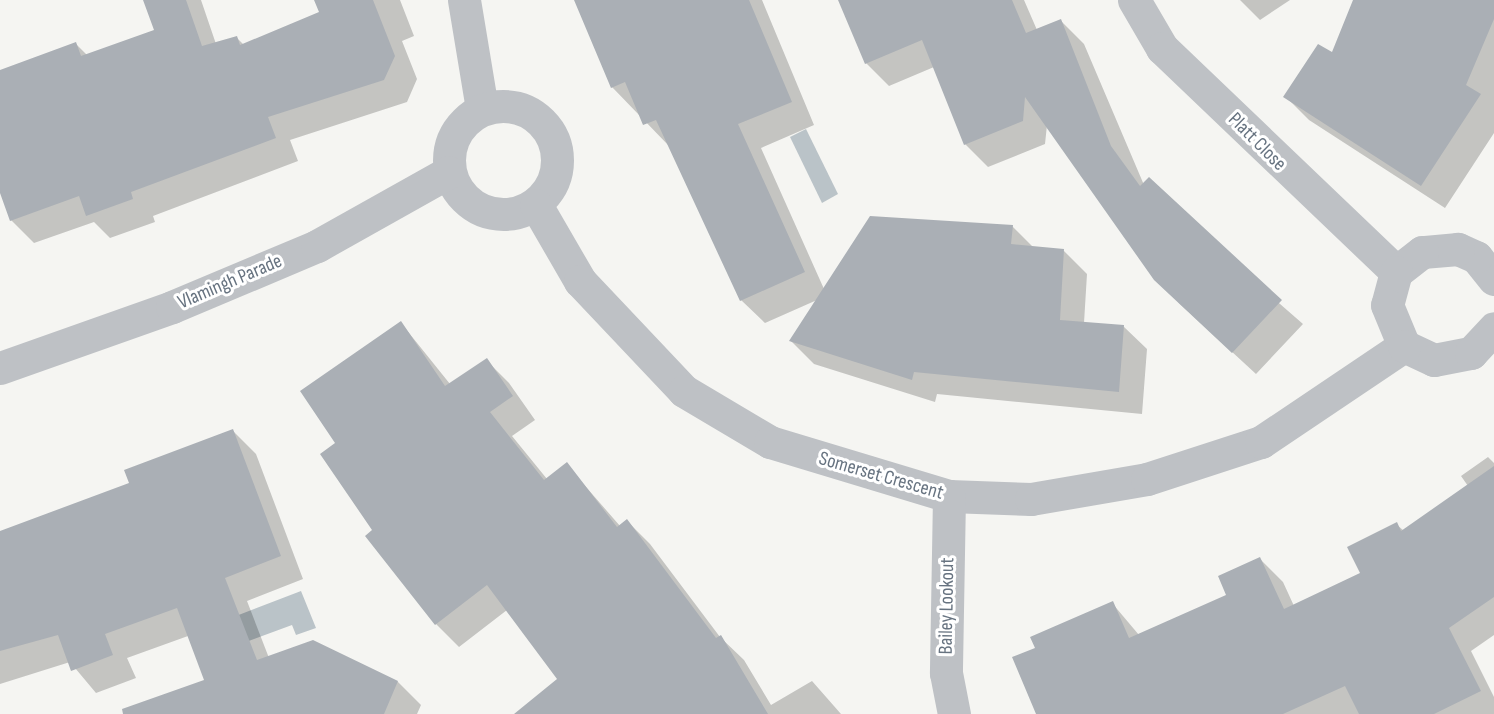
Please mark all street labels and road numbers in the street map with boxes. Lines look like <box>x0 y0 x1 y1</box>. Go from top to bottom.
street label: Platt Close <box>1223 108 1291 176</box>
street label: Vlamingh Parade <box>174 249 286 315</box>
street label: Somerset Crescent <box>816 447 946 505</box>
street label: Bailey Lookout <box>934 557 960 655</box>

